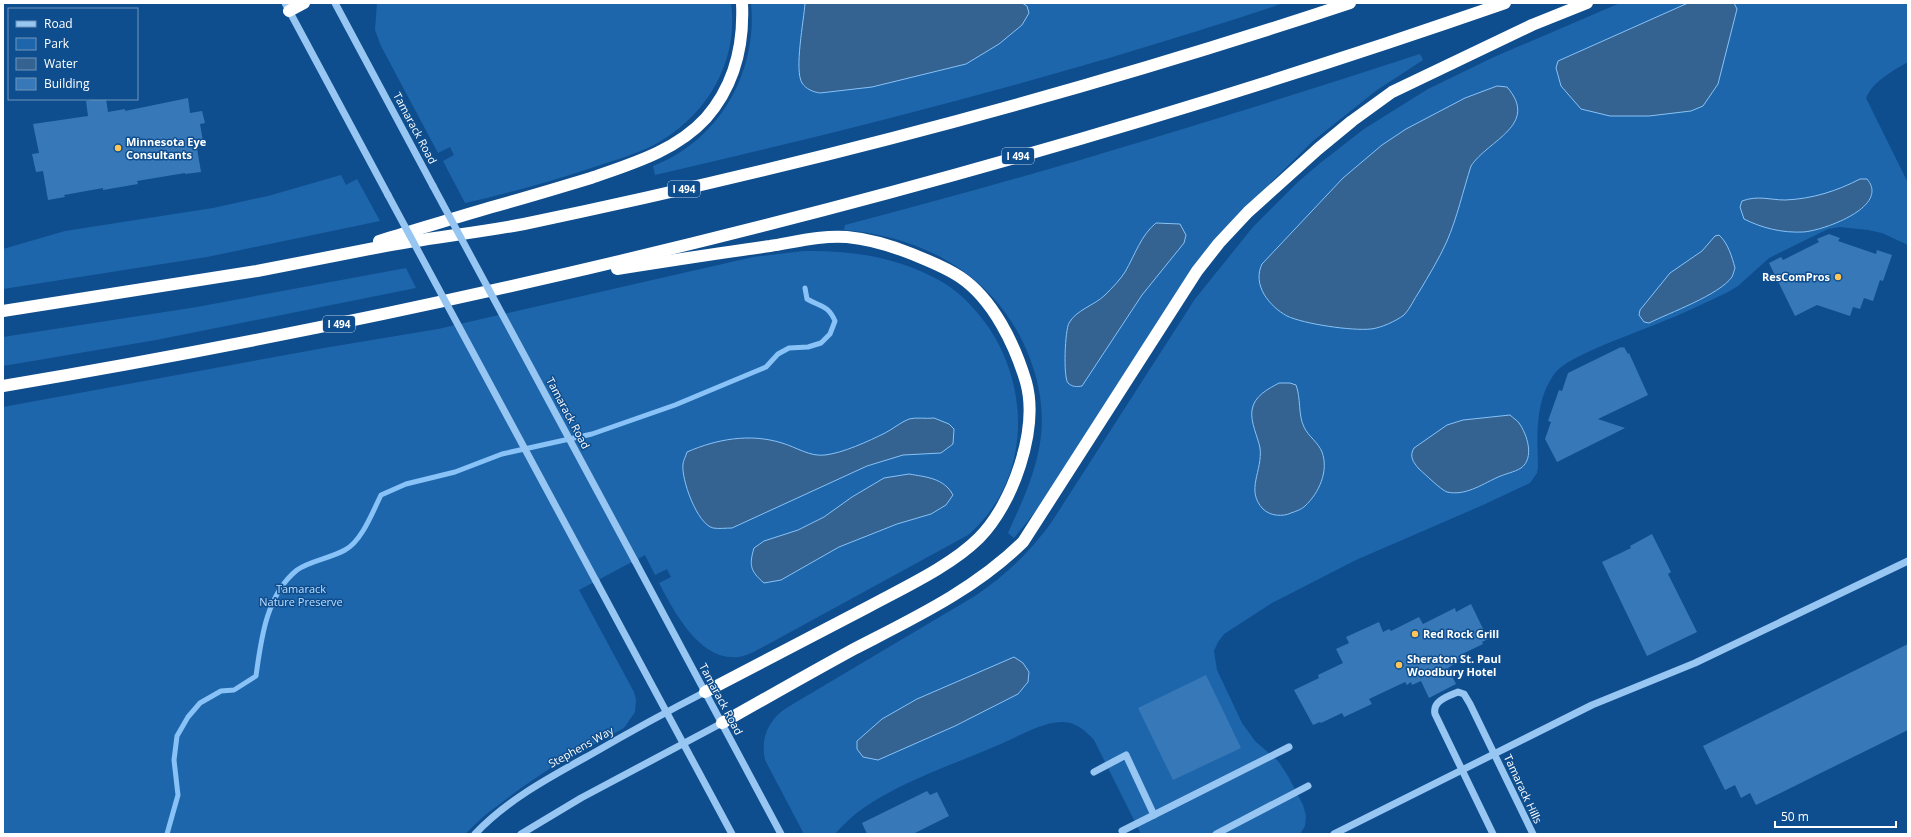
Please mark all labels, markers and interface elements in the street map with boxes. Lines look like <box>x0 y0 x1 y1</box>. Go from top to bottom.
legend <box>8 8 138 100</box>
text: Road <box>44 15 73 32</box>
text: Park <box>44 35 70 52</box>
text: Water <box>44 55 78 72</box>
text: Building <box>44 75 90 92</box>
street label: Tamarack Road <box>390 89 441 166</box>
place label: Minnesota Eye Consultants <box>126 134 207 162</box>
marker: Minnesota Eye Consultants <box>113 143 123 153</box>
road number: I 494 <box>1002 148 1034 164</box>
road number: I 494 <box>668 181 700 197</box>
place label: ResComPros <box>1762 269 1831 284</box>
marker: ResComPros <box>1833 272 1843 282</box>
road number: I 494 <box>323 316 355 332</box>
street label: Tamarack Road <box>543 374 594 451</box>
park label: Tamarack Nature Preserve <box>259 581 343 609</box>
place label: Red Rock Grill <box>1423 626 1499 641</box>
marker: Red Rock Grill <box>1410 629 1420 639</box>
place label: Sheraton St. Paul Woodbury Hotel <box>1407 651 1501 679</box>
street label: Tamarack Road <box>696 660 747 737</box>
marker: Sheraton St. Paul Woodbury Hotel <box>1394 660 1404 670</box>
street label: Stephens Way <box>545 722 616 771</box>
street label: Tamarack Hills <box>1501 752 1546 826</box>
scale bar <box>1775 803 1896 829</box>
text: 50 m <box>1781 808 1809 825</box>

